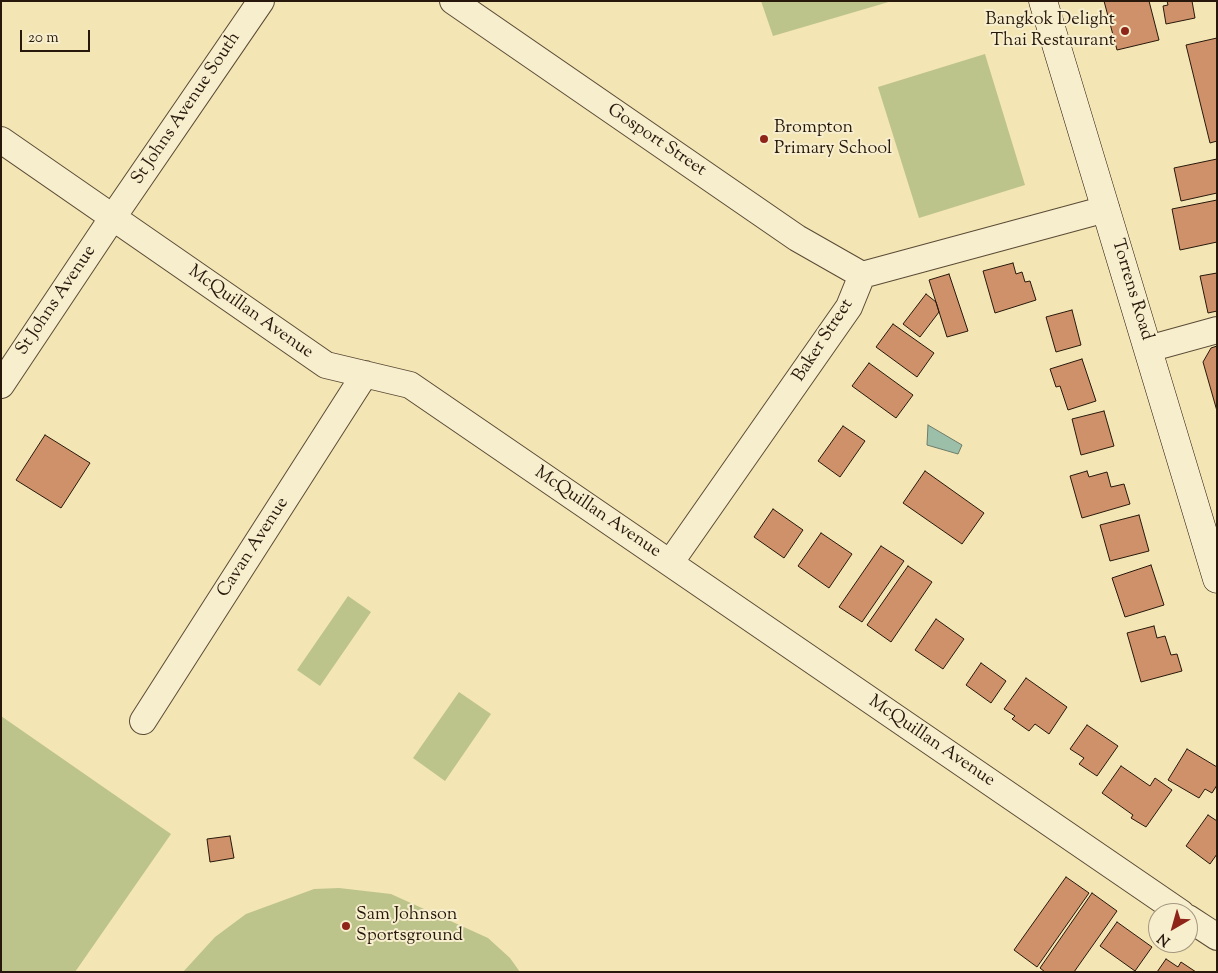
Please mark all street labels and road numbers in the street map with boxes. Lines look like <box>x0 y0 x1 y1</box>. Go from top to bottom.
street label: St Johns Avenue South <box>128 29 246 189</box>
street label: Gosport Street <box>602 100 710 182</box>
street label: Torrens Road <box>1105 237 1157 343</box>
street label: St Johns Avenue <box>12 242 102 360</box>
street label: McQuillan Avenue <box>183 262 317 364</box>
street label: Baker Street <box>789 295 859 387</box>
street label: McQuillan Avenue <box>530 463 664 563</box>
street label: Cavan Avenue <box>214 494 294 602</box>
street label: McQuillan Avenue <box>864 692 998 792</box>

